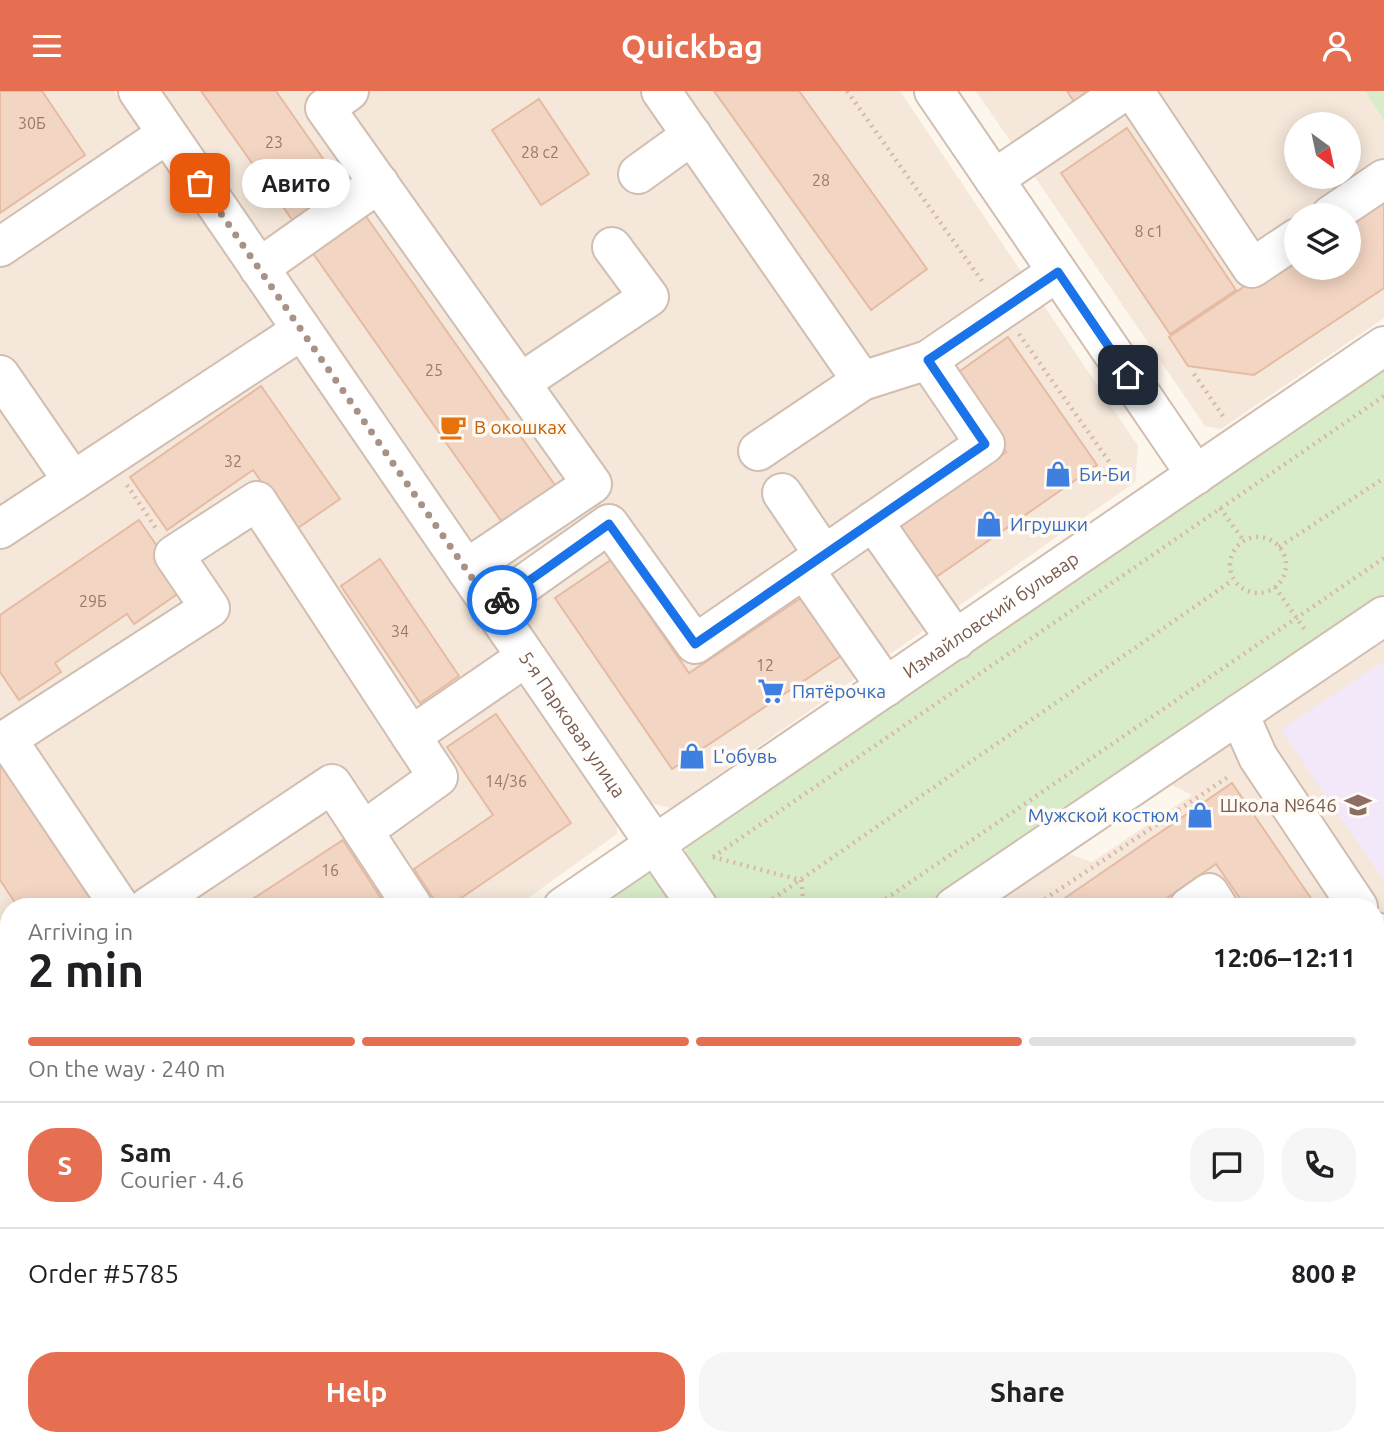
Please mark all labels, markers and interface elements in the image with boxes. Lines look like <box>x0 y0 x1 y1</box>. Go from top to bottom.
icon: menu <box>28 27 66 65</box>
icon: person <box>1318 27 1356 65</box>
text: Quickbag <box>621 28 763 64</box>
north arrow <box>1284 112 1362 189</box>
map controls <box>1284 112 1361 280</box>
house number: 30Б <box>18 114 46 132</box>
house number: 23 <box>265 133 283 151</box>
house number: 28 с2 <box>521 143 559 161</box>
pin <box>170 153 230 213</box>
callout: Авито <box>242 159 350 207</box>
icon: bag <box>181 164 219 202</box>
text: Авито <box>261 171 331 196</box>
house number: 28 <box>812 171 830 189</box>
button: layers <box>1284 203 1361 280</box>
house number: 8 с1 <box>1134 222 1164 240</box>
pin <box>1098 345 1158 405</box>
icon: home <box>1109 356 1147 394</box>
house number: 25 <box>425 361 443 379</box>
cafe icon: В окошках <box>438 412 468 442</box>
place label: В окошках <box>474 416 567 438</box>
house number: 32 <box>224 452 242 470</box>
shop icon: Би-Би <box>1043 459 1073 489</box>
place label: Би-Би <box>1079 463 1130 485</box>
shop icon: Игрушки <box>974 509 1004 539</box>
place label: Игрушки <box>1010 513 1088 535</box>
street label: Измайловский бульвар <box>899 547 1083 683</box>
courier <box>467 565 537 635</box>
icon: bike <box>483 581 521 619</box>
house number: 29Б <box>79 592 107 610</box>
house number: 34 <box>391 622 409 640</box>
street label: 5-я Парковая улица <box>515 647 630 801</box>
house number: 12 <box>756 656 774 674</box>
supermarket icon: Пятёрочка <box>756 676 786 706</box>
place label: Пятёрочка <box>792 680 886 702</box>
shop icon: L'обувь <box>677 741 707 771</box>
place label: L'обувь <box>713 745 777 767</box>
house number: 14/36 <box>485 772 527 790</box>
school or university icon: Школа №646 <box>1343 790 1373 820</box>
place label: Школа №646 <box>1220 794 1337 816</box>
shop icon: Мужской костюм <box>1185 800 1215 830</box>
place label: Мужской костюм <box>1028 804 1179 826</box>
house number: 16 <box>321 861 339 879</box>
text: Arriving in <box>28 919 133 944</box>
text: 12:06–12:11 <box>1213 943 1356 972</box>
text: 2 min <box>28 944 144 996</box>
text: On the way · 240 m <box>28 1056 225 1081</box>
button: chat <box>1190 1128 1264 1202</box>
button: phone <box>1282 1128 1356 1202</box>
text: Sam <box>120 1138 172 1167</box>
text: S <box>58 1151 72 1180</box>
text: Courier · 4.6 <box>120 1167 244 1192</box>
text: Order #5785 <box>28 1259 179 1288</box>
text: 800 ₽ <box>1291 1259 1356 1288</box>
button: Help <box>28 1352 685 1432</box>
button: Share <box>699 1352 1356 1432</box>

